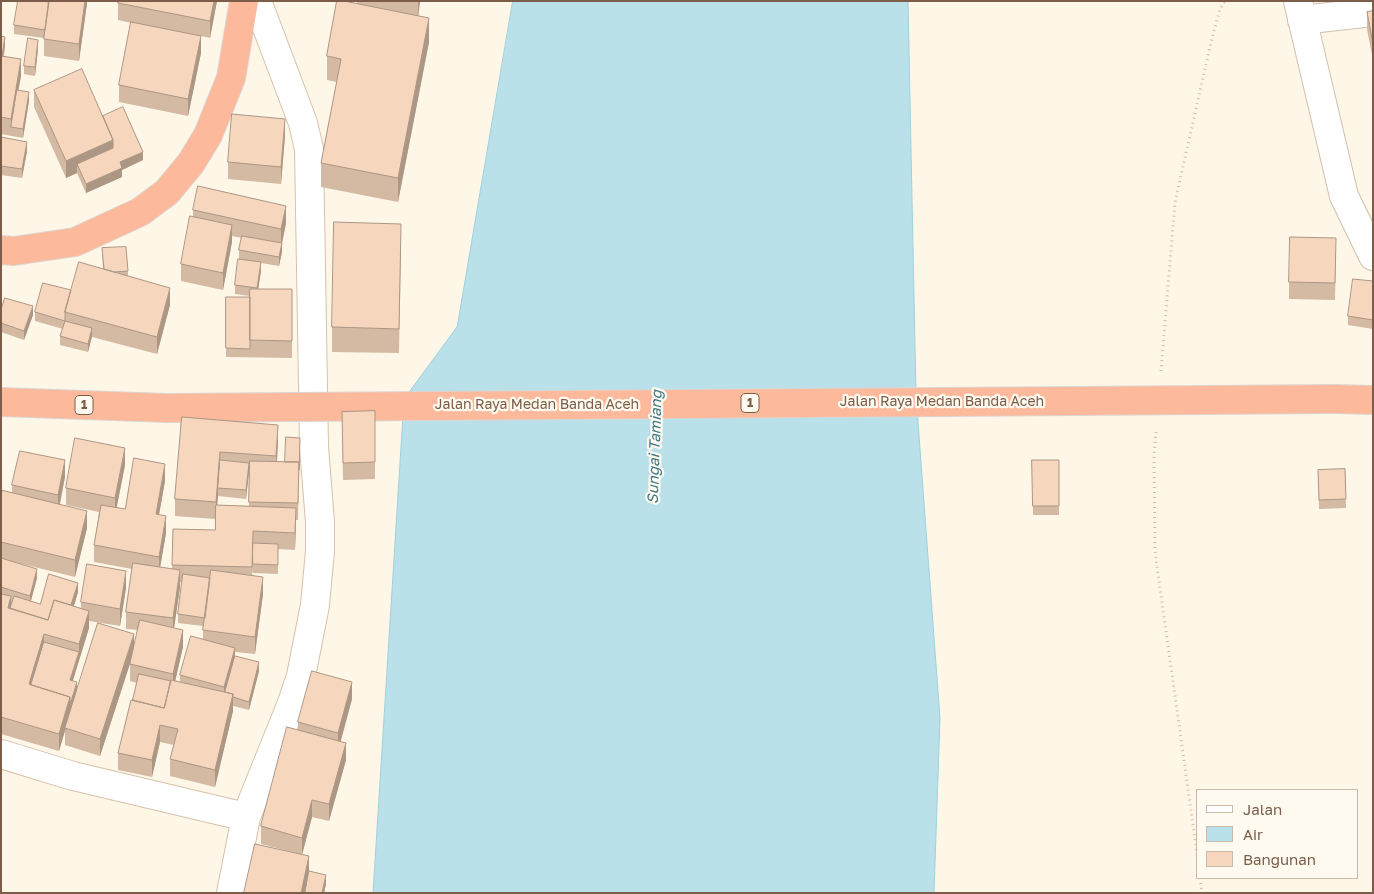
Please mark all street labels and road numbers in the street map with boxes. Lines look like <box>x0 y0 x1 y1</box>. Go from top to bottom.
road number: 1 <box>741 393 759 412</box>
street label: Jalan Raya Medan Banda Aceh <box>840 394 1044 410</box>
road number: 1 <box>75 396 93 414</box>
street label: Jalan Raya Medan Banda Aceh <box>435 397 639 413</box>

